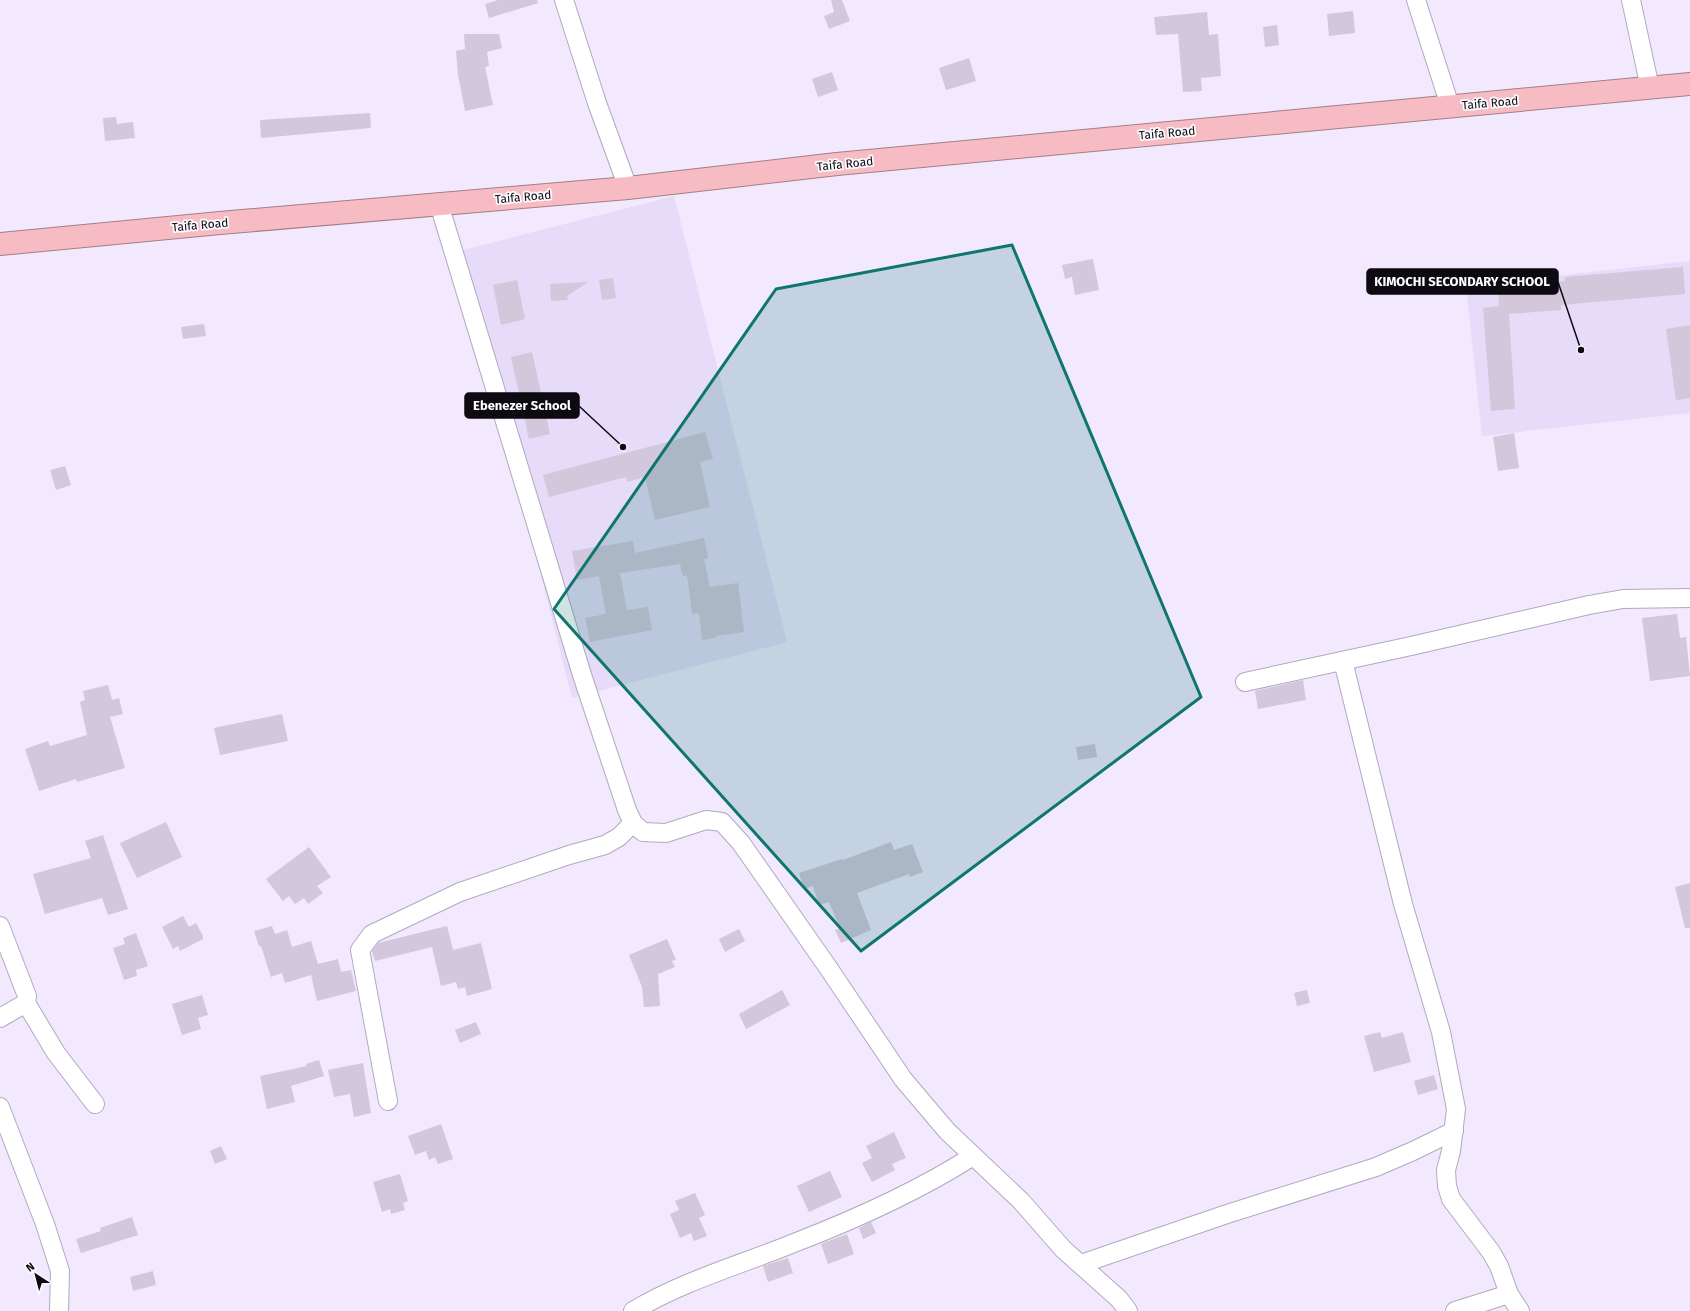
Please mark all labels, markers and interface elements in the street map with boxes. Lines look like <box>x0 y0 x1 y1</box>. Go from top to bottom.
street label: Taifa Road <box>1461 94 1519 112</box>
street label: Taifa Road <box>1138 124 1196 142</box>
street label: Taifa Road <box>816 154 874 174</box>
street label: Taifa Road <box>494 188 552 206</box>
street label: Taifa Road <box>171 216 229 234</box>
callout: KIMOCHI SECONDARY SCHOOL <box>1367 269 1558 294</box>
text: KIMOCHI SECONDARY SCHOOL <box>1374 274 1550 289</box>
callout: Ebenezer School <box>465 393 579 418</box>
text: Ebenezer School <box>473 398 571 413</box>
north arrow <box>16 1255 56 1295</box>
text: N <box>24 1260 37 1275</box>

